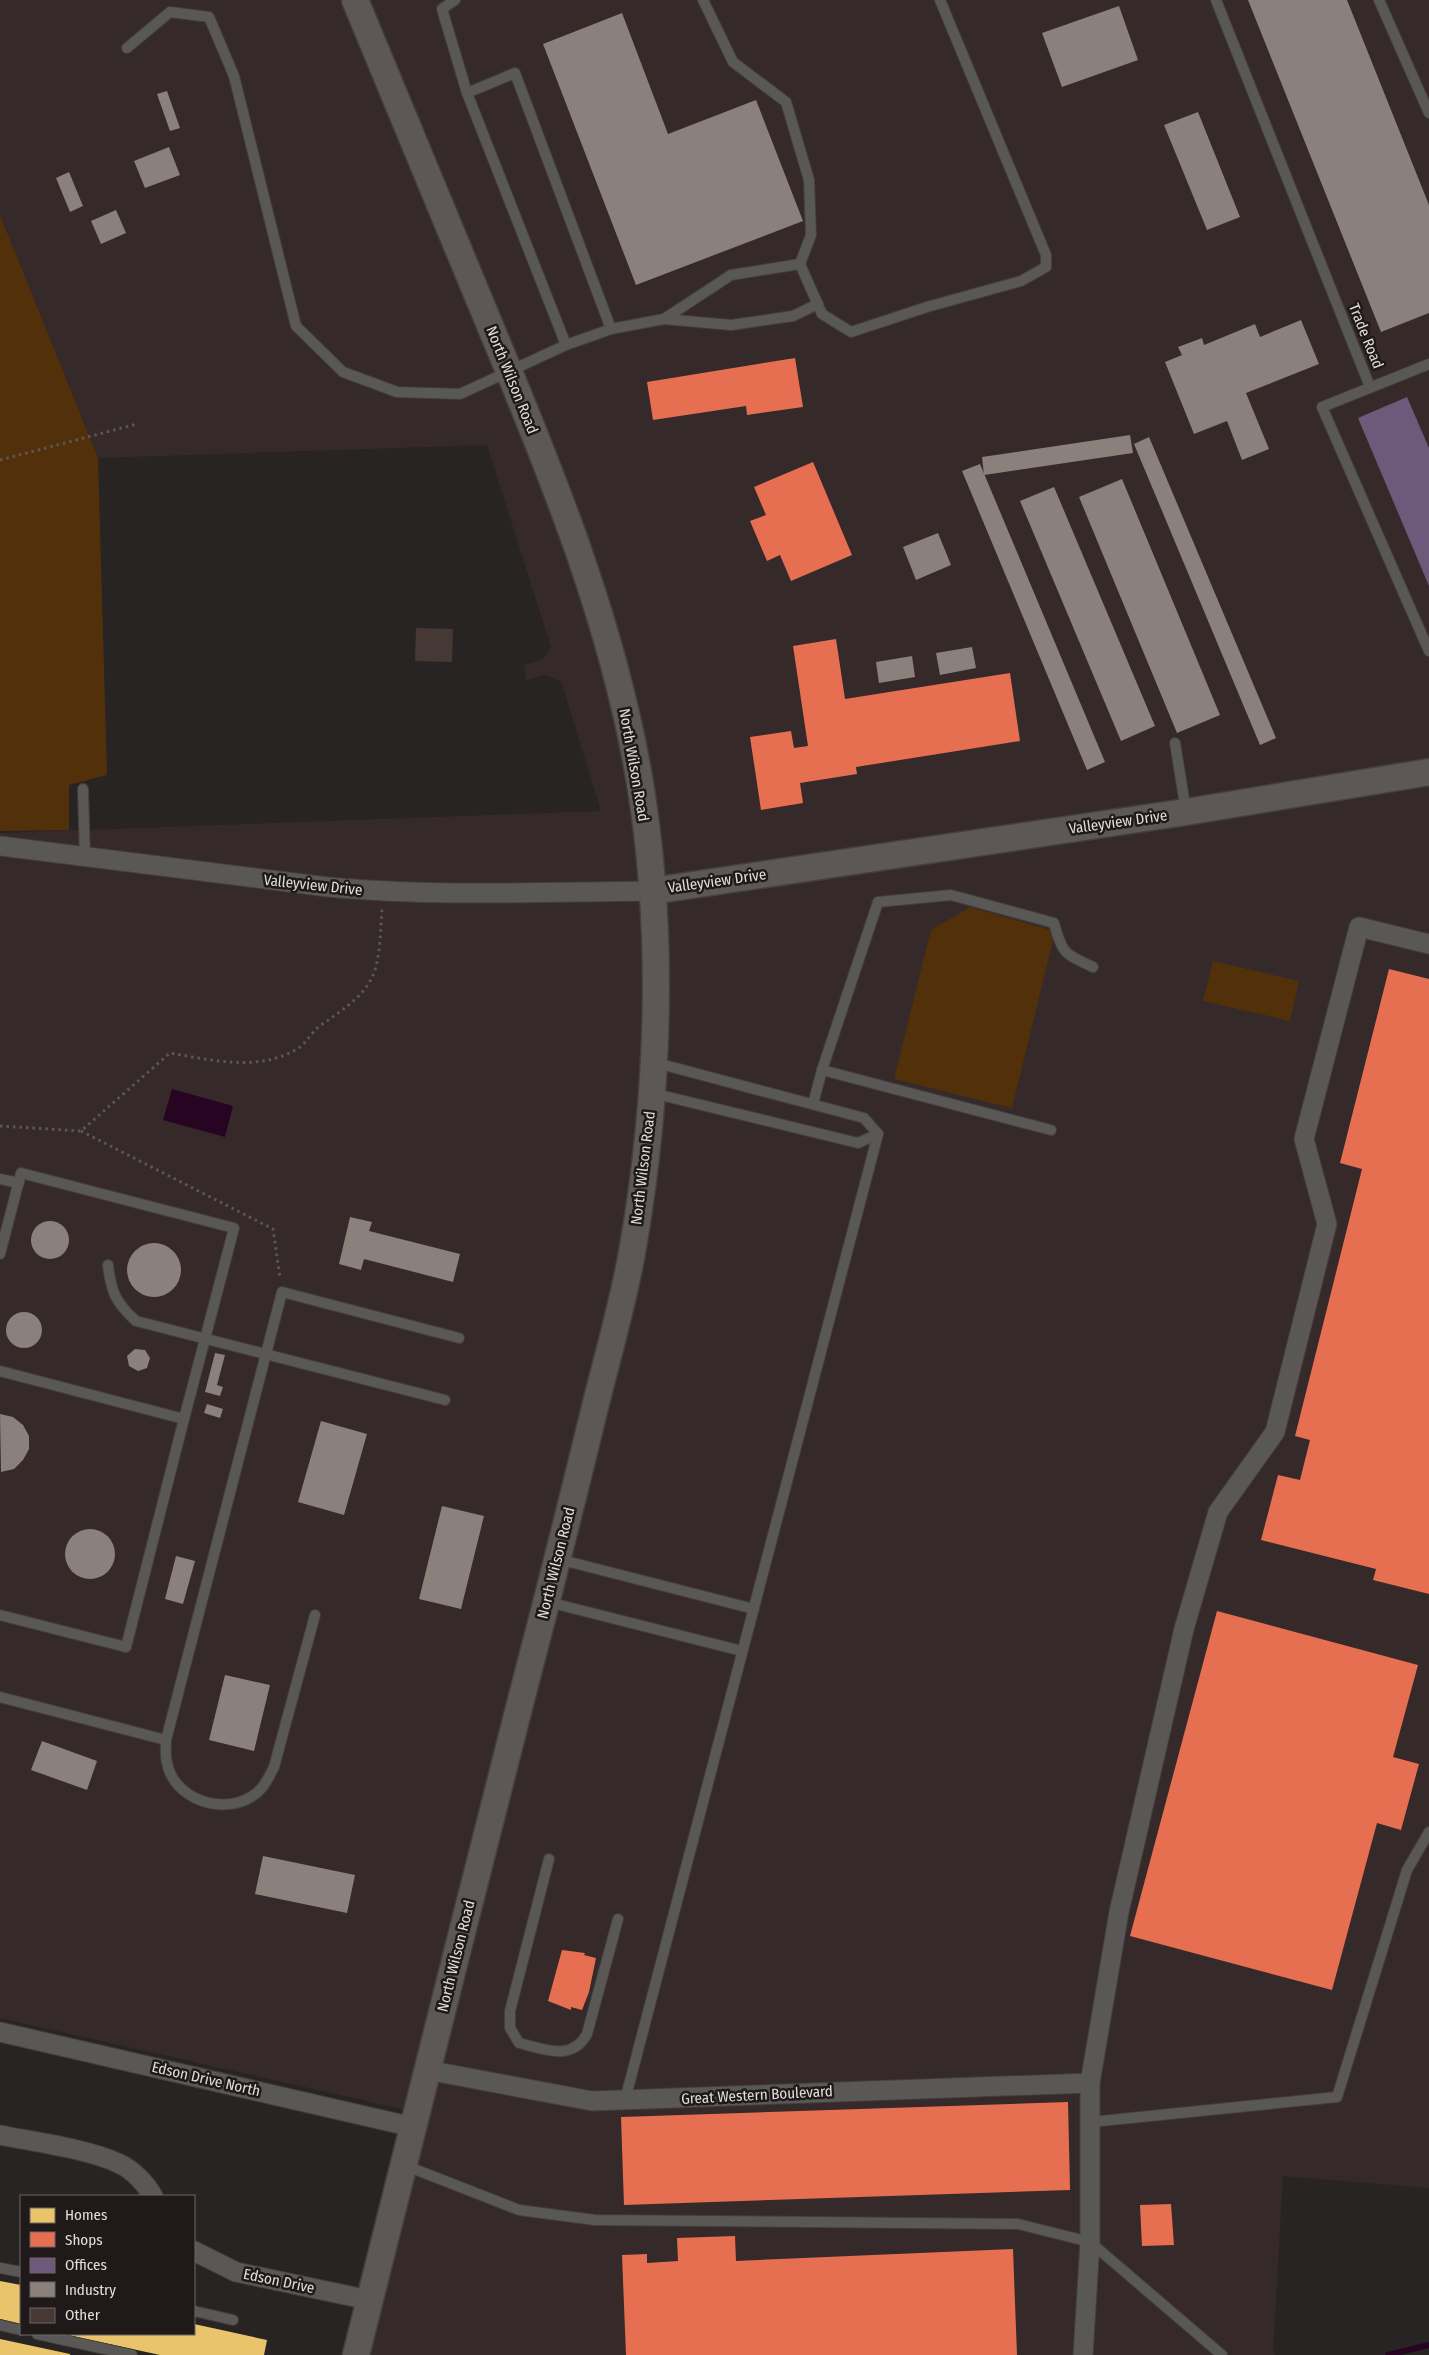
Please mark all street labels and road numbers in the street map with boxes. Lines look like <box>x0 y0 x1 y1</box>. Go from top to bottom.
street label: Trade Road <box>1345 301 1387 371</box>
street label: North Wilson Road <box>482 324 542 436</box>
street label: North Wilson Road <box>615 707 653 823</box>
street label: Valleyview Drive <box>1068 806 1168 838</box>
street label: Valleyview Drive <box>667 865 767 897</box>
street label: Valleyview Drive <box>263 871 363 899</box>
street label: North Wilson Road <box>627 1110 659 1226</box>
street label: North Wilson Road <box>533 1505 579 1621</box>
street label: North Wilson Road <box>433 1898 479 2014</box>
street label: Edson Drive North <box>150 2058 262 2100</box>
street label: Great Western Boulevard <box>681 2082 833 2108</box>
street label: Edson Drive <box>242 2265 316 2297</box>

